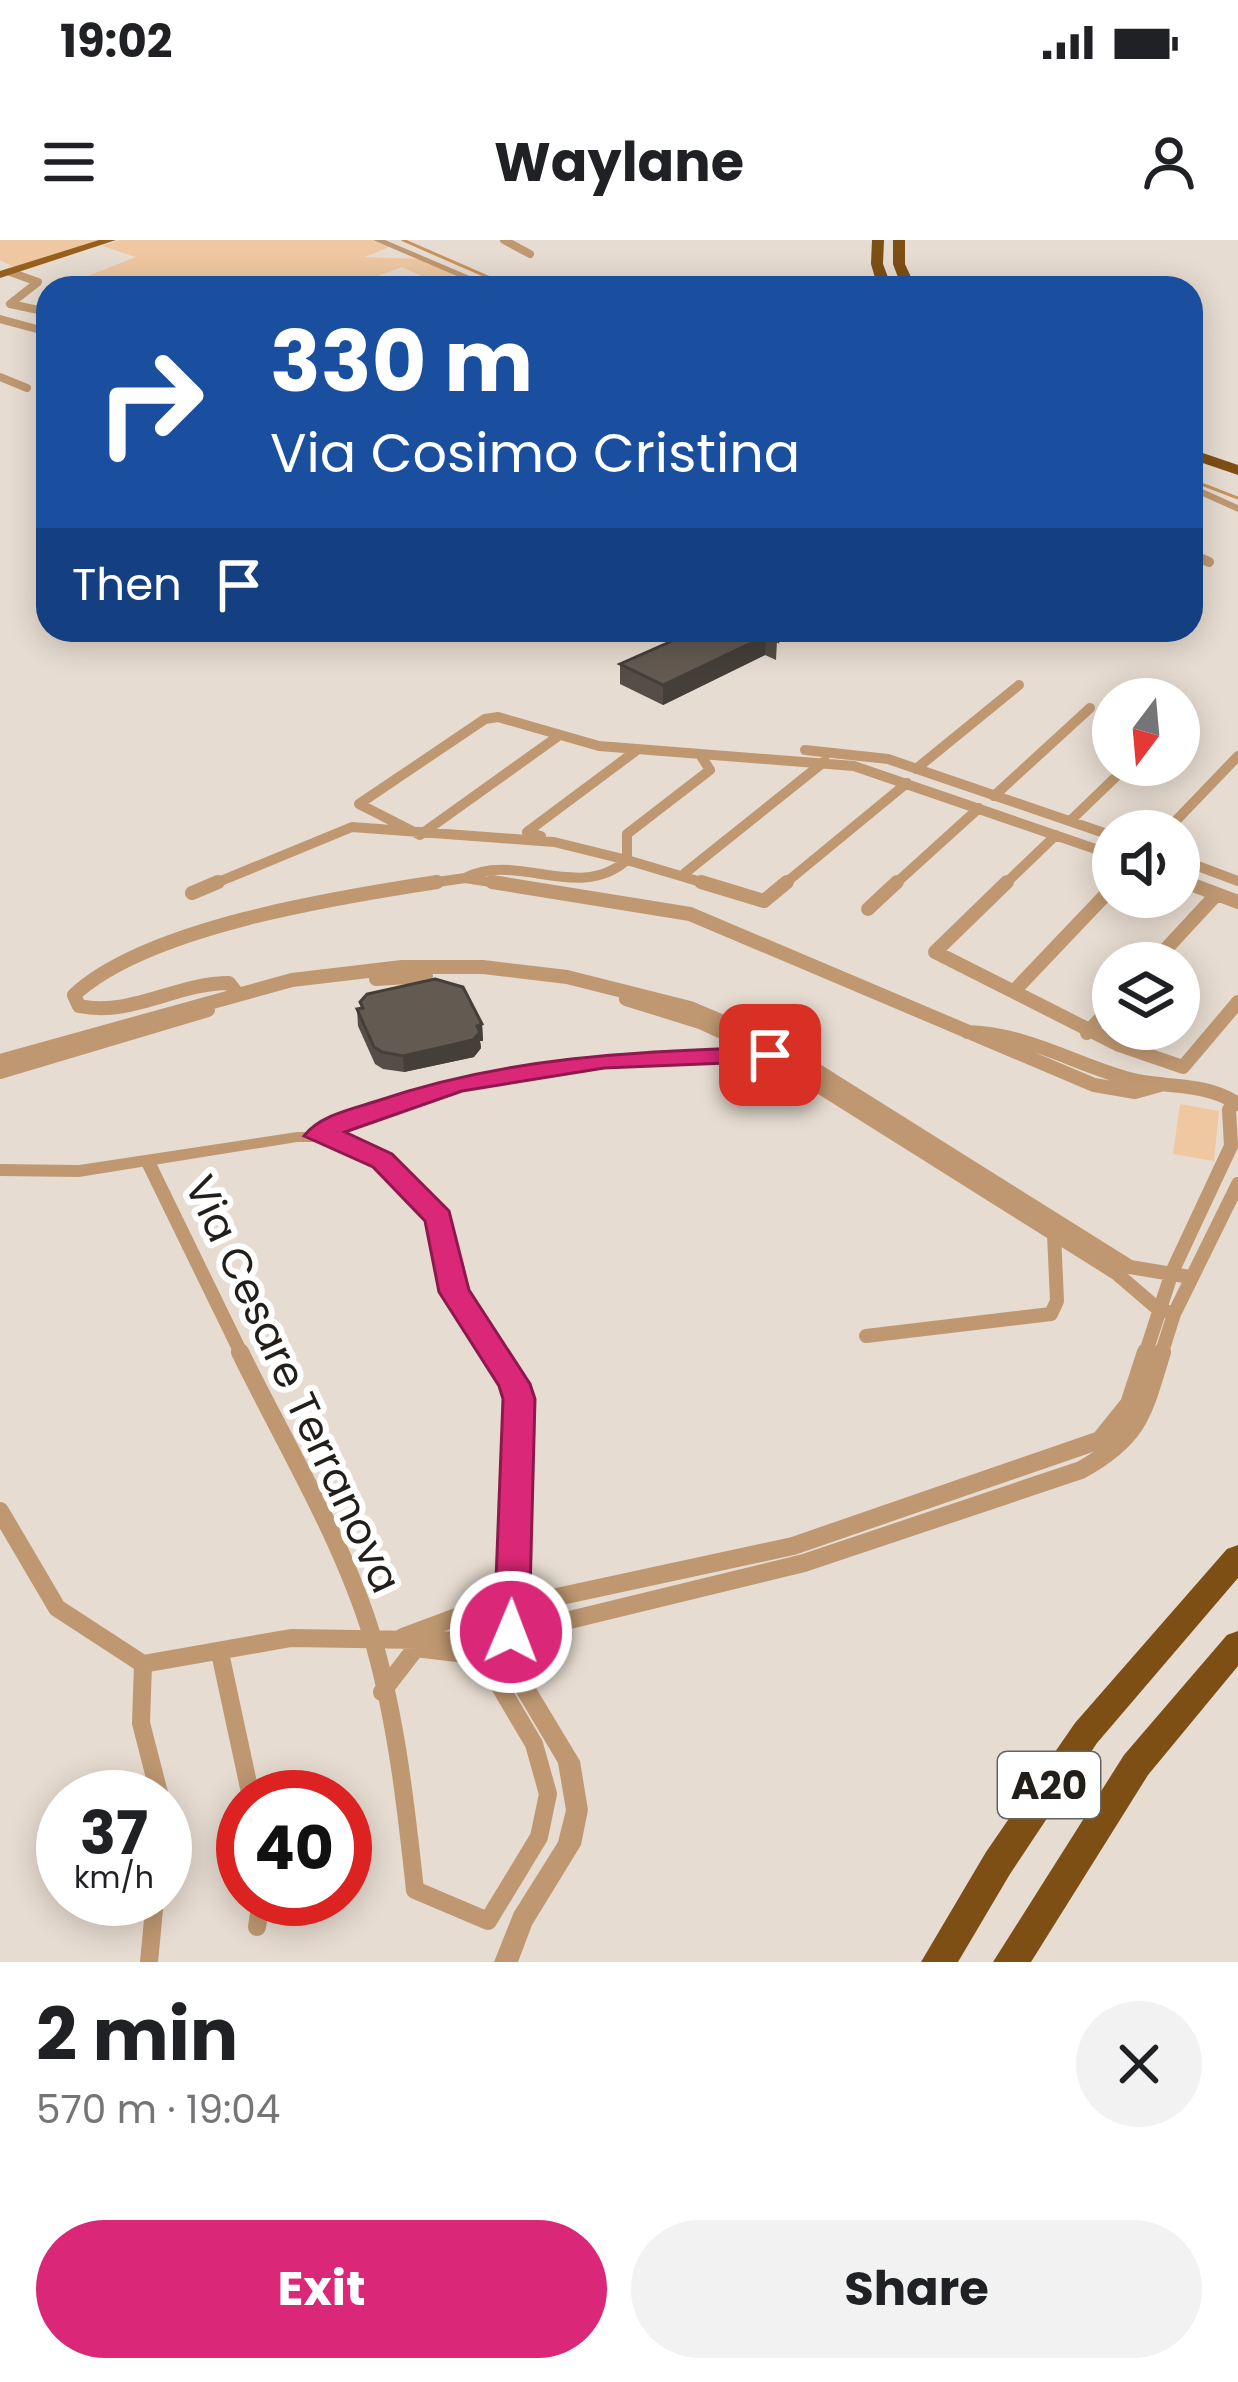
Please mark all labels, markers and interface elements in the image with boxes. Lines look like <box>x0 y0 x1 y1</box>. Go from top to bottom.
text: 19:02 <box>60 10 172 73</box>
text: Waylane <box>494 124 744 200</box>
icon: menu <box>36 129 102 195</box>
icon: person <box>1136 129 1202 195</box>
text: 330 m <box>270 303 533 420</box>
icon: right <box>72 324 228 480</box>
text: Via Cosimo Cristina <box>270 415 800 491</box>
icon: arrive <box>206 552 272 618</box>
text: Then <box>72 553 182 616</box>
north arrow <box>1092 678 1200 786</box>
map controls <box>1092 678 1200 1050</box>
button: sound <box>1092 810 1200 918</box>
button: layers <box>1092 942 1200 1050</box>
pin <box>719 1004 821 1106</box>
icon: arrive <box>737 1022 803 1088</box>
street label: Via Cesare Terranova <box>170 1166 416 1602</box>
position arrow <box>448 1569 574 1695</box>
road number: A20 <box>998 1752 1100 1818</box>
speed limit sign: 40 <box>216 1770 372 1926</box>
text: 37 <box>80 1791 148 1875</box>
text: km/h <box>74 1856 154 1899</box>
text: 2 min <box>36 1984 238 2085</box>
button: close <box>1076 2001 1202 2127</box>
text: 570 m · 19:04 <box>36 2082 280 2137</box>
button: Exit <box>36 2220 607 2358</box>
button: Share <box>631 2220 1202 2358</box>

